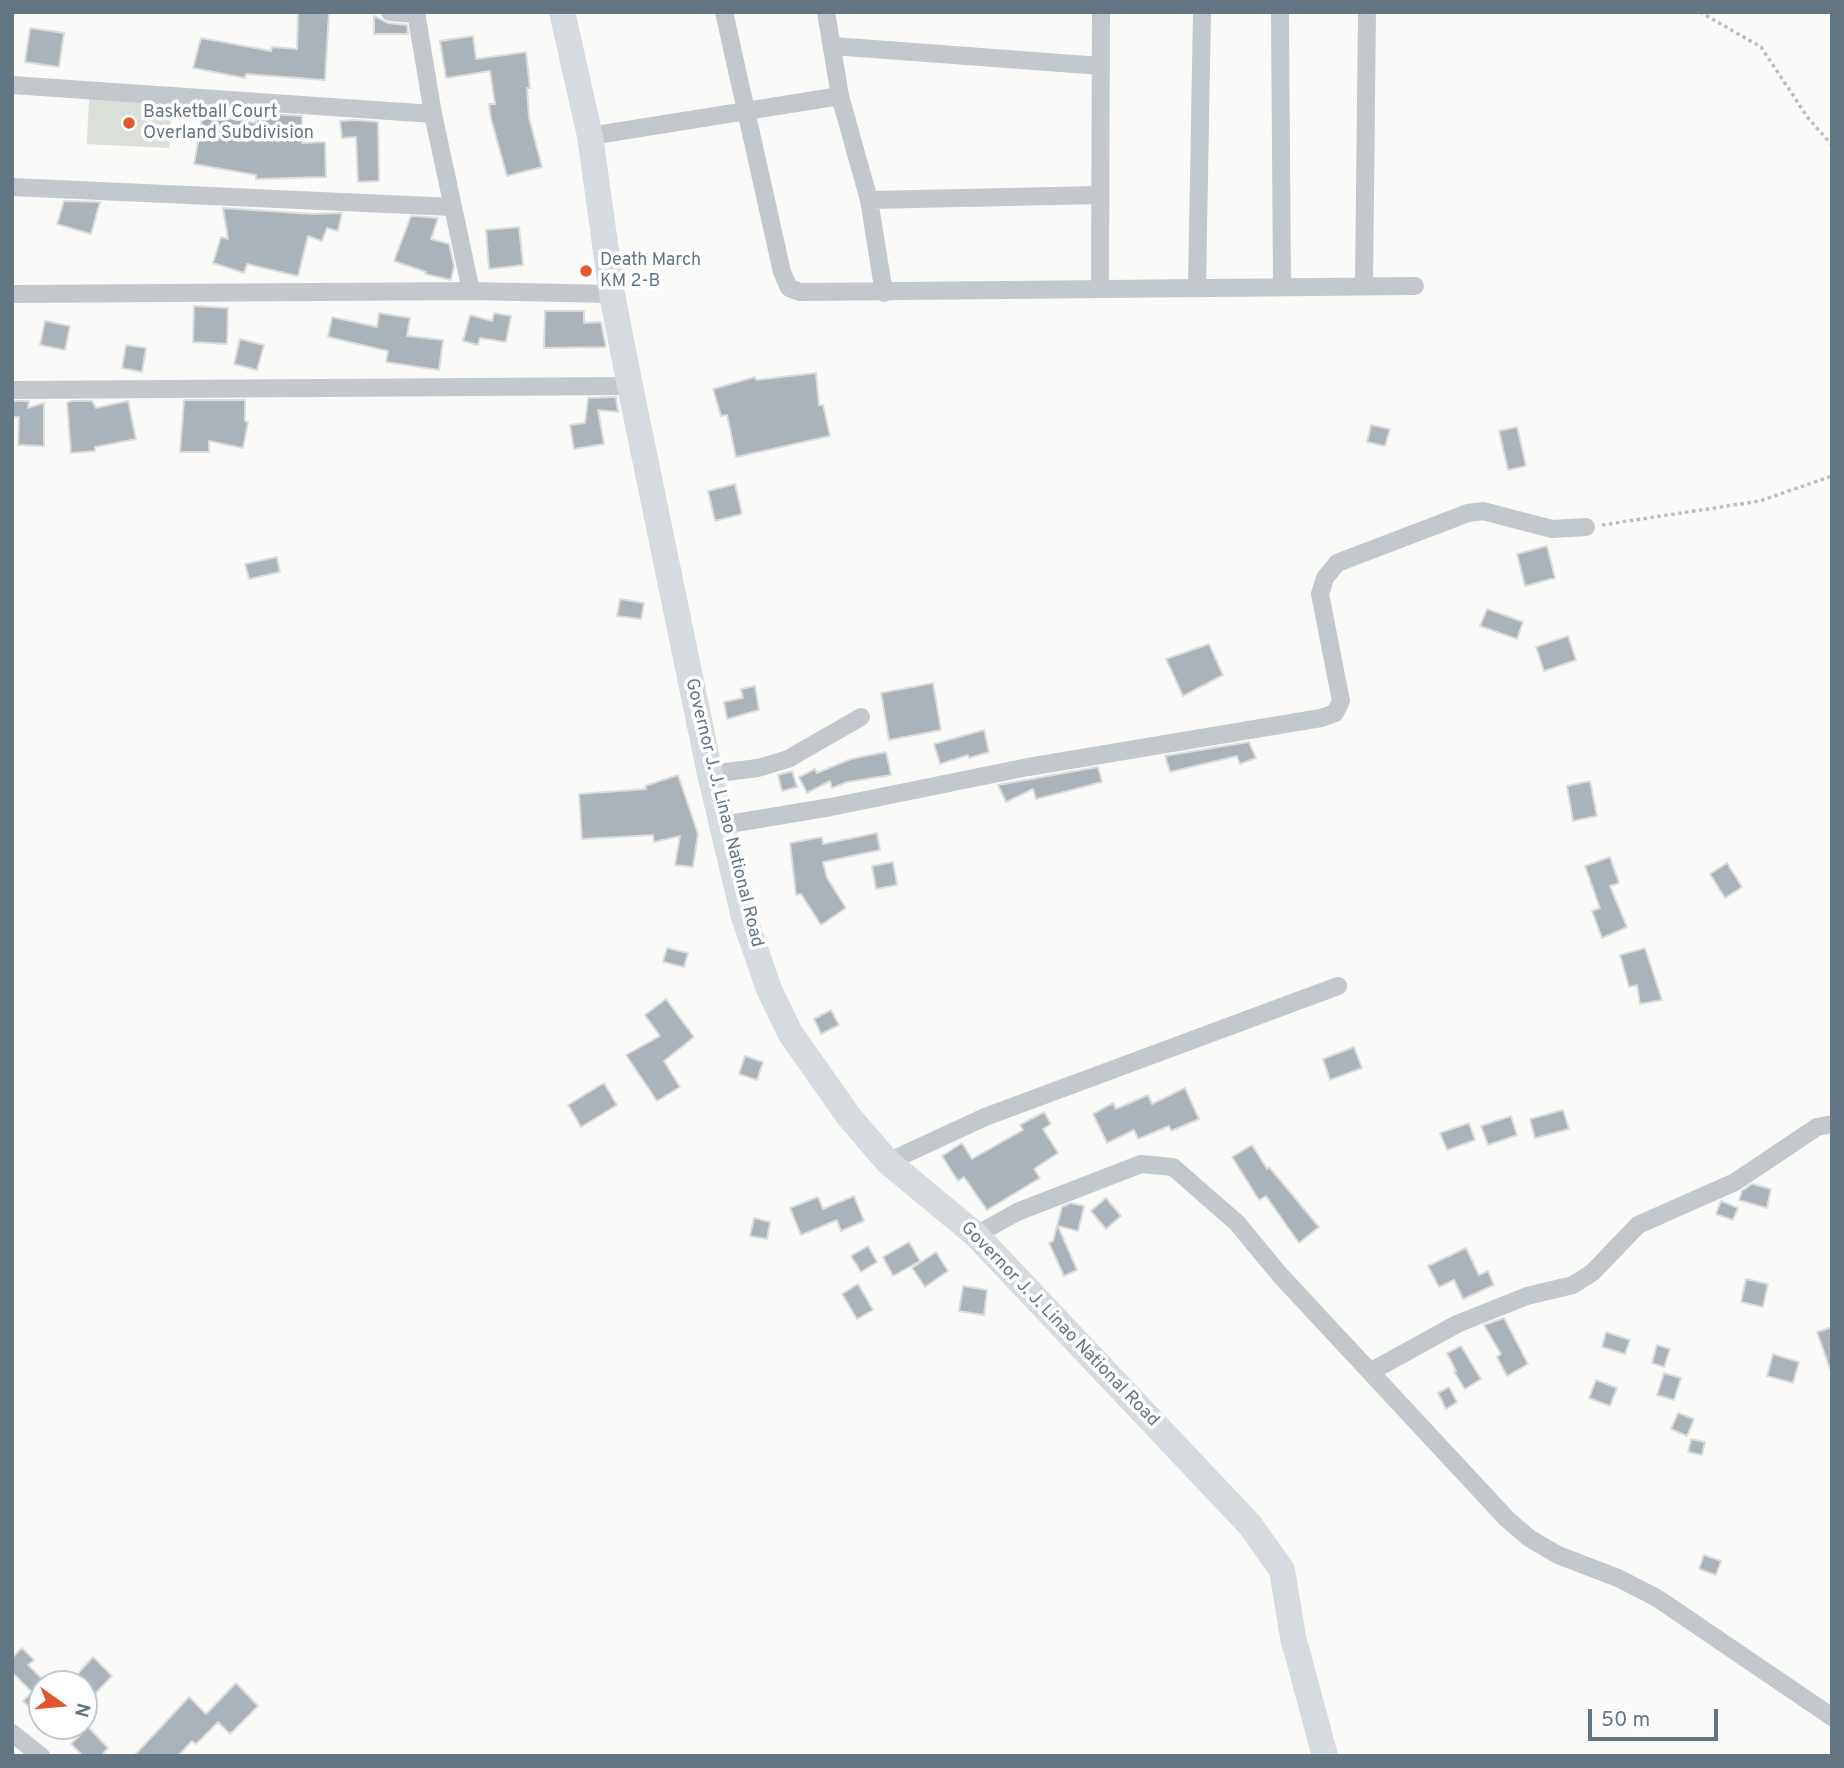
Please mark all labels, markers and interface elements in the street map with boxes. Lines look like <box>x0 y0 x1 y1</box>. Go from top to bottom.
place label: Basketball Court Overland Subdivision <box>143 102 314 144</box>
marker: Basketball Court Overland Subdivision <box>121 115 137 131</box>
place label: Death March KM 2-B <box>600 250 701 292</box>
marker: Death March KM 2-B <box>578 263 594 279</box>
street label: Governor J. J. Linao National Road <box>679 676 767 950</box>
street label: Governor J. J. Linao National Road <box>955 1218 1163 1432</box>
north arrow <box>28 1670 98 1740</box>
scale bar <box>1592 1694 1722 1738</box>
text: N <box>68 1700 95 1720</box>
text: 50 m <box>1601 1707 1650 1734</box>

